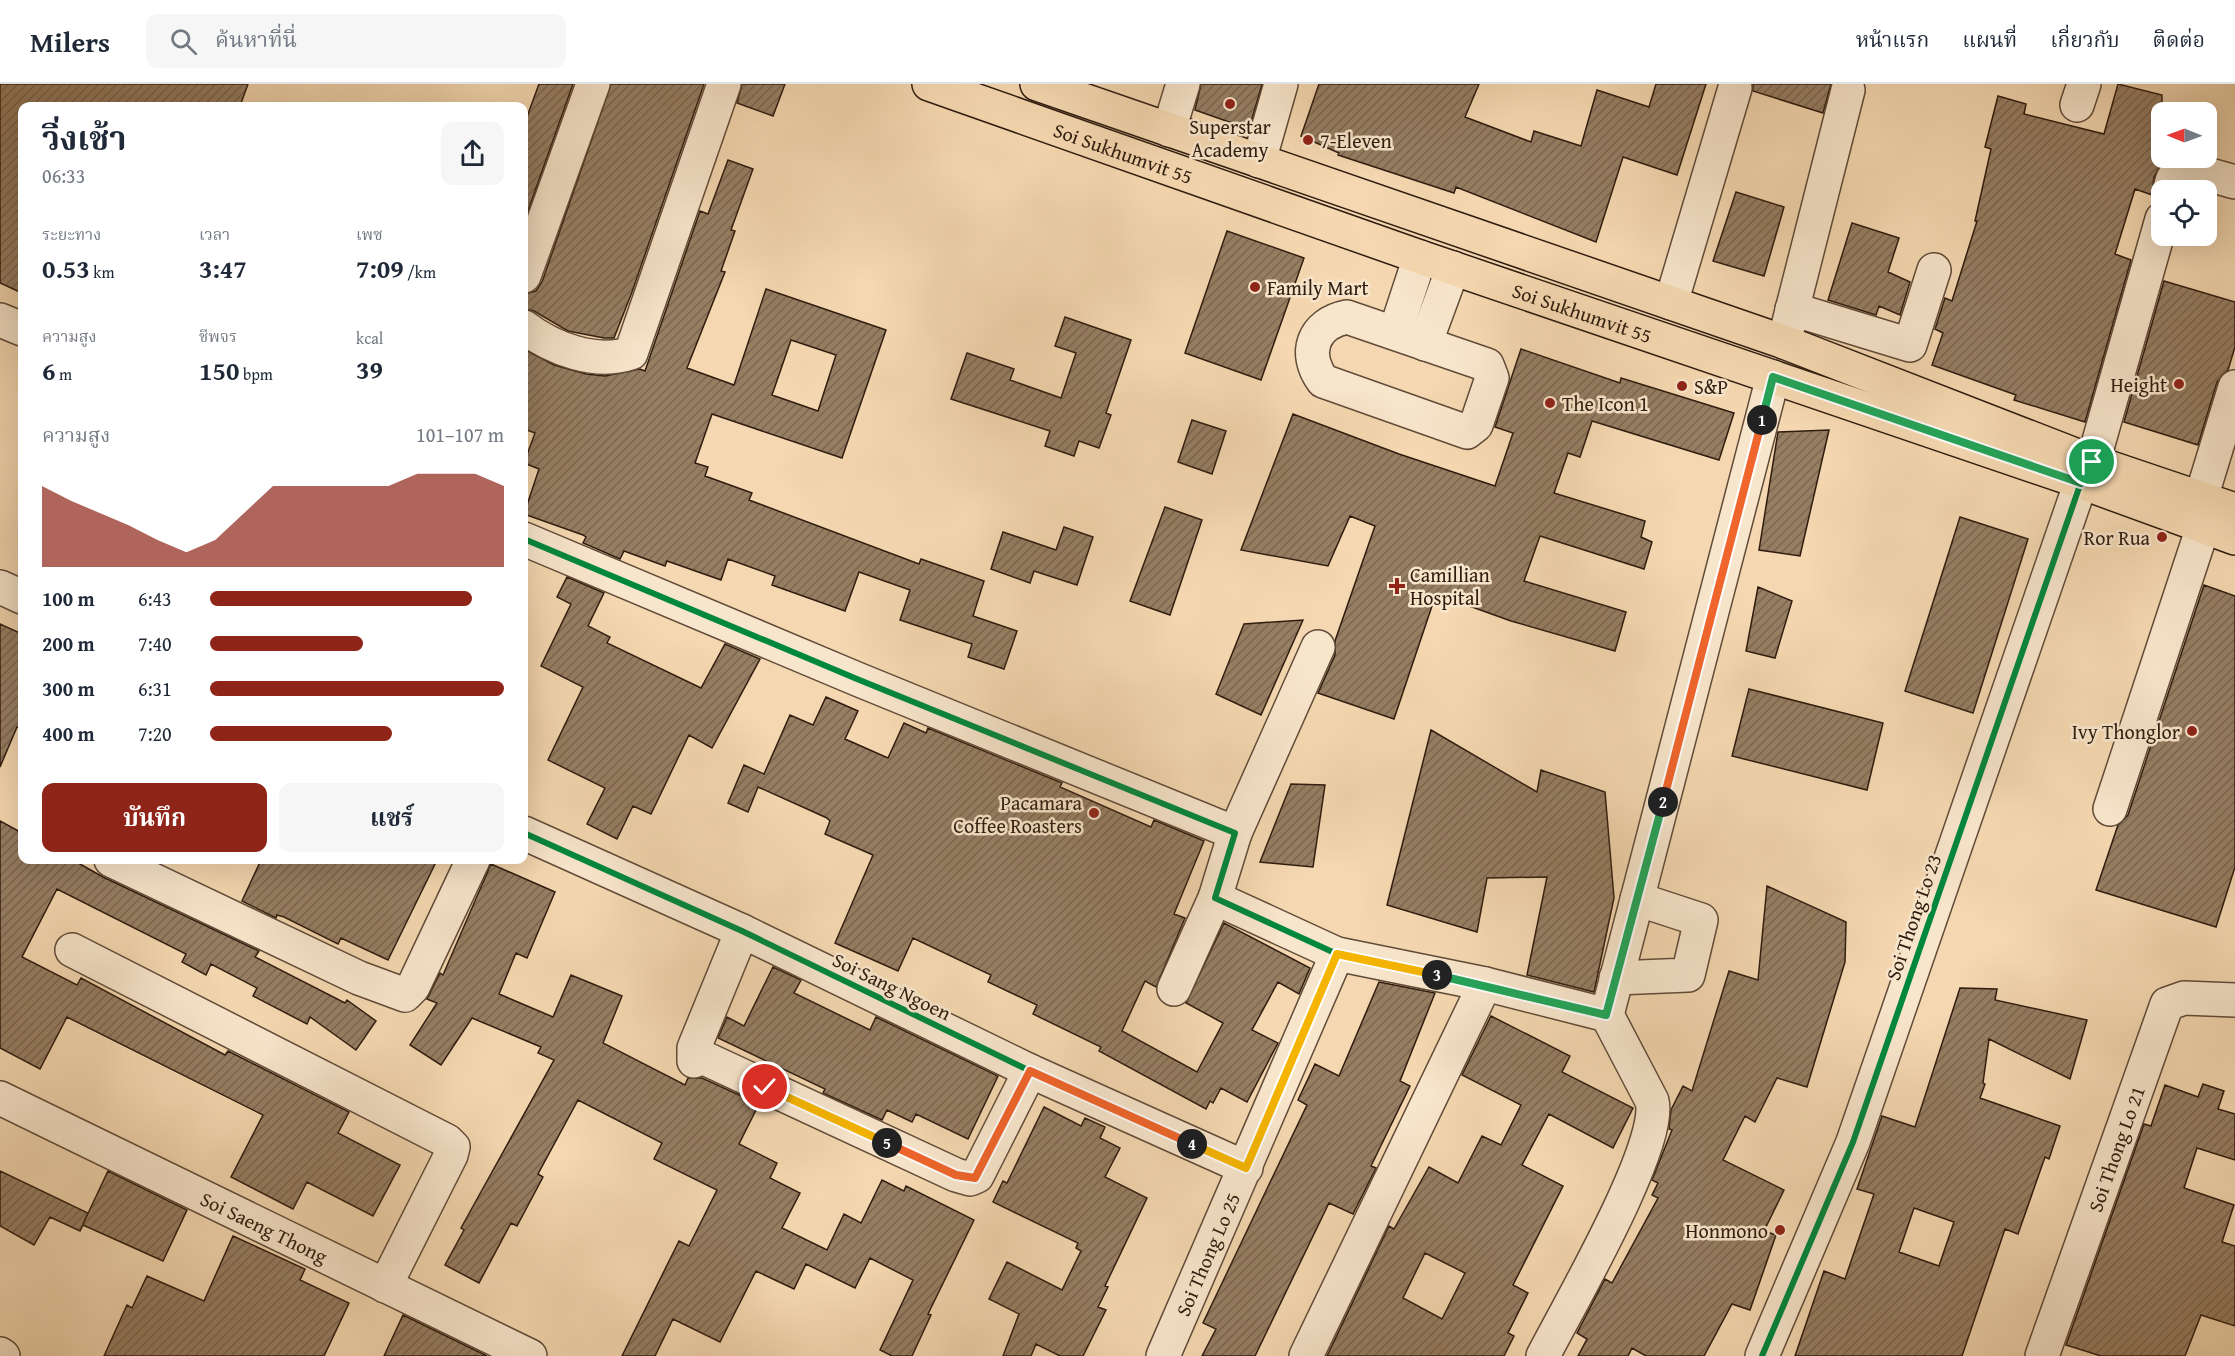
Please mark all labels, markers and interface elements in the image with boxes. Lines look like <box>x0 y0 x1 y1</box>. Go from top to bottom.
search box <box>146 14 566 68</box>
text: Milers <box>30 21 110 62</box>
text: ค้นหาที่นี่ <box>215 23 297 55</box>
text: หน้าแรก <box>1856 24 1929 55</box>
text: แผนที่ <box>1962 24 2017 55</box>
text: เกี่ยวกับ <box>2050 24 2120 55</box>
text: ติดต่อ <box>2153 24 2205 55</box>
icon: search <box>167 25 200 58</box>
marker: Superstar Academy <box>1223 97 1237 111</box>
north arrow <box>2151 102 2217 168</box>
map controls <box>2151 102 2217 246</box>
place label: Superstar Academy <box>1189 112 1271 164</box>
text: วิ่งเช้า <box>42 114 127 162</box>
street label: Soi Sukhumvit 55 <box>1050 115 1197 190</box>
button: share <box>441 122 504 185</box>
place label: 7-Eleven <box>1320 126 1392 155</box>
marker: 7-Eleven <box>1301 133 1315 147</box>
text: 06:33 <box>42 161 85 190</box>
button: locate <box>2151 180 2217 246</box>
text: ระยะทาง <box>42 222 101 246</box>
text: เวลา <box>199 222 230 246</box>
text: เพซ <box>356 222 383 246</box>
text: 0.53 <box>42 249 90 288</box>
text: 3:47 <box>199 249 247 288</box>
text: 7:09 <box>356 249 404 288</box>
text: km <box>90 260 114 284</box>
text: /km <box>404 260 436 284</box>
place label: Family Mart <box>1267 273 1369 302</box>
street label: Soi Sukhumvit 55 <box>1509 275 1656 349</box>
marker: Family Mart <box>1248 280 1262 294</box>
text: ความสูง <box>42 324 97 348</box>
text: ชีพจร <box>199 324 237 348</box>
text: kcal <box>356 326 383 350</box>
text: 39 <box>356 350 383 389</box>
text: 6 <box>42 351 55 390</box>
text: 150 <box>199 351 239 390</box>
text: m <box>55 362 72 386</box>
text: bpm <box>239 362 273 386</box>
place label: Height <box>2110 370 2167 399</box>
place label: S&P <box>1694 372 1728 401</box>
marker: Height <box>2172 377 2186 391</box>
marker: S&P <box>1675 379 1689 393</box>
place label: The Icon 1 <box>1562 389 1649 418</box>
marker: The Icon 1 <box>1543 396 1557 410</box>
pin: 1 <box>1747 405 1777 435</box>
text: 1 <box>1758 408 1766 432</box>
text: ความสูง <box>42 420 110 449</box>
text: 101–107 m <box>416 420 504 449</box>
pin <box>2066 436 2117 487</box>
icon: arrive <box>2075 445 2108 478</box>
place label: Ror Rua <box>2084 523 2151 552</box>
marker: Ror Rua <box>2155 530 2169 544</box>
place label: Camillian Hospital <box>1410 560 1490 612</box>
marker: Camillian Hospital <box>1388 577 1406 595</box>
text: 100 m <box>42 584 95 613</box>
text: 6:43 <box>138 584 172 613</box>
text: 200 m <box>42 629 95 658</box>
text: 7:40 <box>138 629 172 658</box>
text: 300 m <box>42 674 95 703</box>
text: 6:31 <box>138 674 172 703</box>
place label: Ivy Thonglor <box>2072 717 2180 746</box>
text: 400 m <box>42 719 95 748</box>
text: 7:20 <box>138 719 172 748</box>
marker: Ivy Thonglor <box>2185 724 2199 738</box>
button: บันทึก <box>42 783 267 852</box>
button: แชร์ <box>279 783 504 852</box>
pin: 2 <box>1648 787 1678 817</box>
place label: Pacamara Coffee Roasters <box>953 788 1083 840</box>
text: 2 <box>1659 790 1667 814</box>
marker: Pacamara Coffee Roasters <box>1087 806 1101 820</box>
street label: Soi Thong Lo 23 <box>1878 850 1948 984</box>
street label: Soi Sang Ngoen <box>828 945 956 1027</box>
pin: 3 <box>1422 960 1452 990</box>
text: 3 <box>1433 963 1441 987</box>
pin <box>739 1061 790 1112</box>
icon: check <box>748 1070 781 1103</box>
street label: Soi Thong Lo 21 <box>2080 1082 2151 1216</box>
pin: 5 <box>872 1128 902 1158</box>
pin: 4 <box>1177 1129 1207 1159</box>
text: 5 <box>883 1131 891 1155</box>
text: 4 <box>1188 1132 1196 1156</box>
street label: Soi Saeng Thong <box>196 1183 333 1270</box>
street label: Soi Thong Lo 25 <box>1168 1188 1247 1320</box>
place label: Honmono <box>1685 1216 1768 1245</box>
marker: Honmono <box>1773 1223 1787 1237</box>

